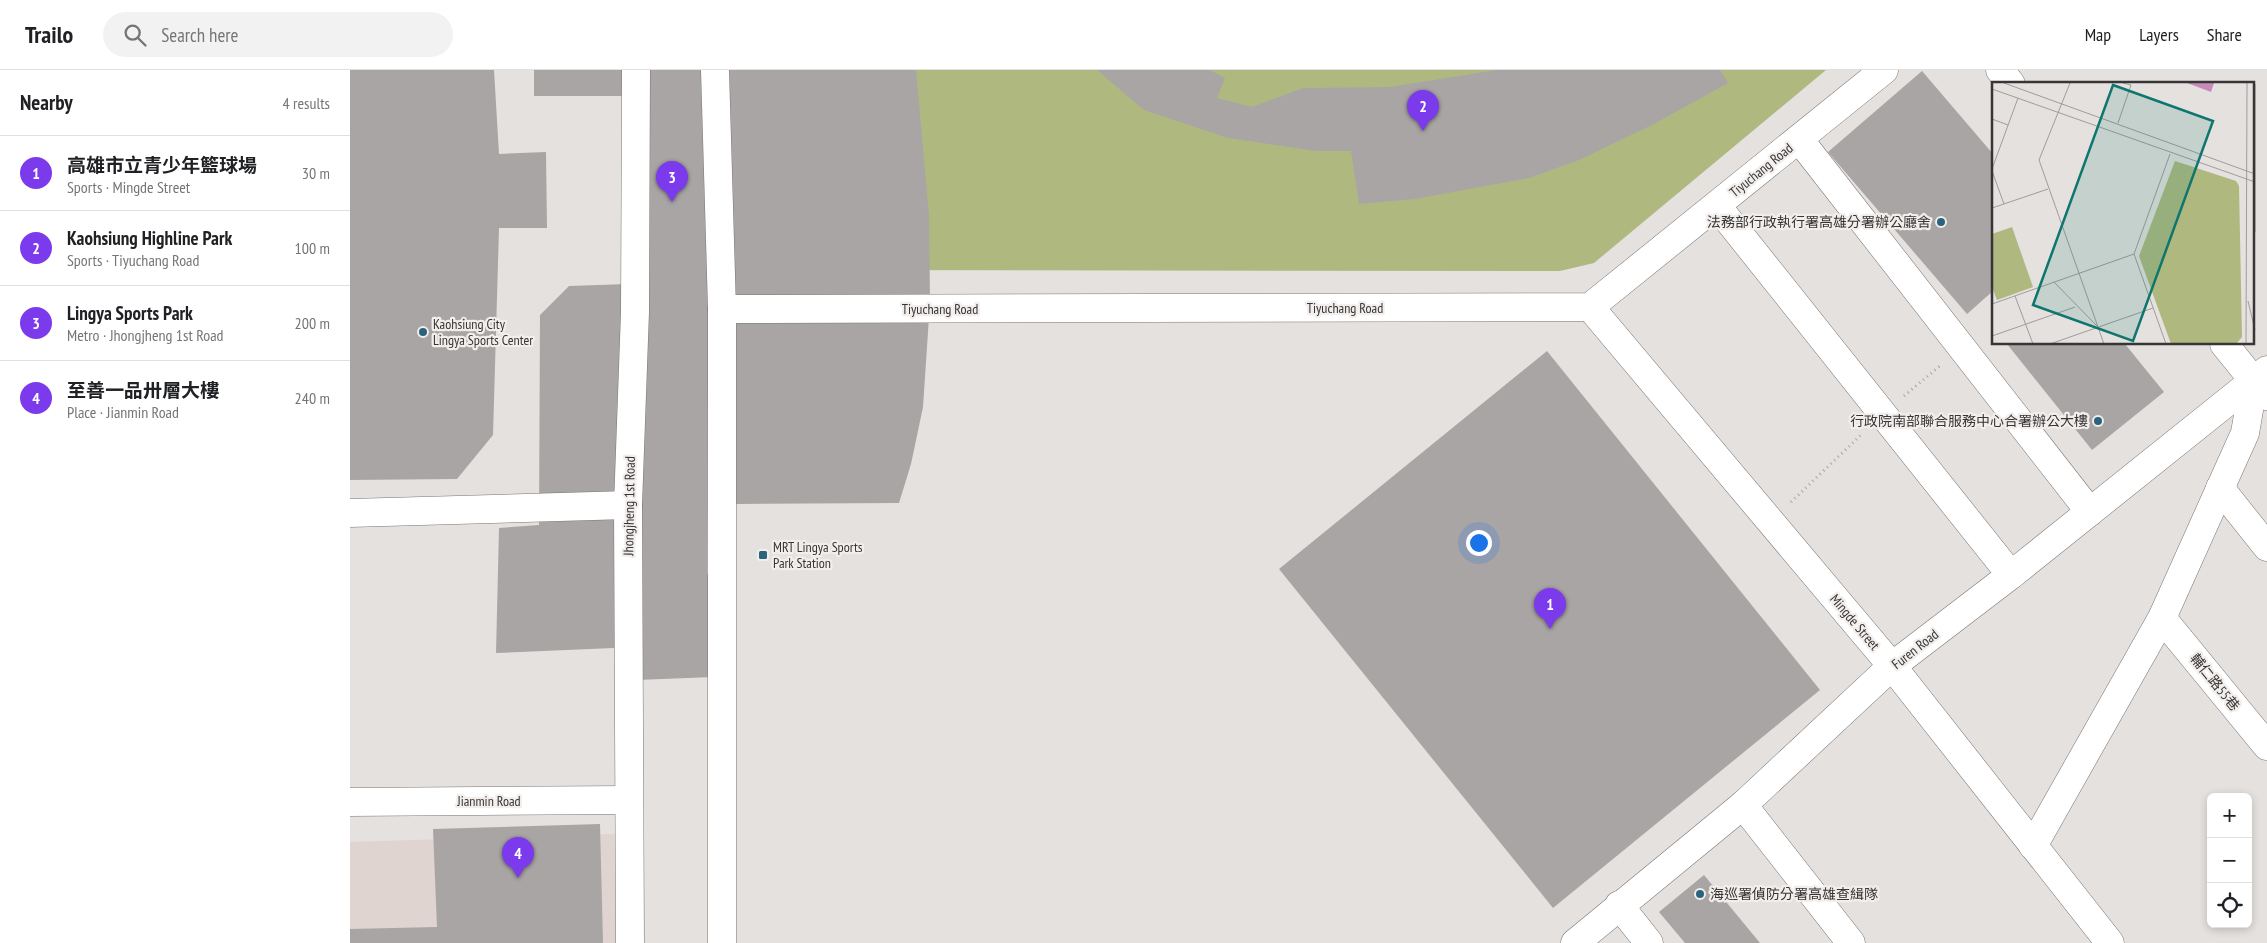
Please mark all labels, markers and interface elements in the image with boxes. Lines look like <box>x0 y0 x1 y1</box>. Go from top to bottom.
search box <box>103 12 453 57</box>
text: Trailo <box>25 19 73 50</box>
icon: search <box>121 21 149 49</box>
text: Search here <box>161 23 238 47</box>
text: Map <box>2085 23 2111 46</box>
text: Layers <box>2139 23 2179 46</box>
text: Share <box>2207 23 2242 46</box>
inset map <box>1992 82 2254 345</box>
text: Nearby <box>20 89 73 116</box>
pin: 2 <box>1407 90 1439 131</box>
text: 4 results <box>283 93 330 113</box>
street label: Tiyuchang Road <box>1726 139 1796 201</box>
text: 高雄市立青少年籃球場 <box>67 153 257 177</box>
pin: 3 <box>656 161 688 202</box>
text: 1 <box>32 163 40 183</box>
text: 30 m <box>302 163 330 183</box>
text: Sports · Mingde Street <box>67 177 190 197</box>
place label: 法務部行政執行署高雄分署辦公廳舍 <box>1707 213 1931 231</box>
marker: 法務部行政執行署高雄分署辦公廳舍 <box>1935 216 1947 228</box>
text: Kaohsiung Highline Park <box>67 226 232 250</box>
text: 2 <box>32 238 40 258</box>
text: 100 m <box>295 238 330 258</box>
text: Sports · Tiyuchang Road <box>67 250 199 270</box>
street label: Tiyuchang Road <box>1307 299 1383 317</box>
street label: Tiyuchang Road <box>902 300 978 318</box>
text: Lingya Sports Park <box>67 301 193 325</box>
text: 3 <box>32 313 40 333</box>
text: 200 m <box>295 313 330 333</box>
place label: Kaohsiung City Lingya Sports Center <box>433 315 533 349</box>
text: Metro · Jhongjheng 1st Road <box>67 325 224 345</box>
marker: Kaohsiung City Lingya Sports Center <box>417 326 429 338</box>
text: 至善一品卅層大樓 <box>67 378 219 402</box>
text: 4 <box>32 388 40 408</box>
text: 240 m <box>295 388 330 408</box>
text: Place · Jianmin Road <box>67 402 179 422</box>
place label: 行政院南部聯合服務中心合署辦公大樓 <box>1850 412 2088 430</box>
marker: 行政院南部聯合服務中心合署辦公大樓 <box>2092 415 2104 427</box>
street label: Jhongjheng 1st Road <box>619 456 639 557</box>
your location <box>1466 530 1492 556</box>
place label: MRT Lingya Sports Park Station <box>773 538 863 572</box>
marker: MRT Lingya Sports Park Station <box>757 549 769 561</box>
pin: 1 <box>1534 588 1566 629</box>
street label: Mingde Street <box>1826 590 1884 654</box>
street label: Furen Road <box>1888 625 1942 673</box>
street label: 輔仁路55巷 <box>2186 650 2244 714</box>
street label: Jianmin Road <box>456 792 521 810</box>
map controls <box>2207 793 2252 928</box>
button: + <box>2207 793 2252 838</box>
pin: 4 <box>502 837 534 878</box>
button: − <box>2207 838 2252 883</box>
button: locate <box>2207 883 2252 928</box>
place label: 海巡署偵防分署高雄查緝隊 <box>1710 885 1878 903</box>
marker: 海巡署偵防分署高雄查緝隊 <box>1694 888 1706 900</box>

